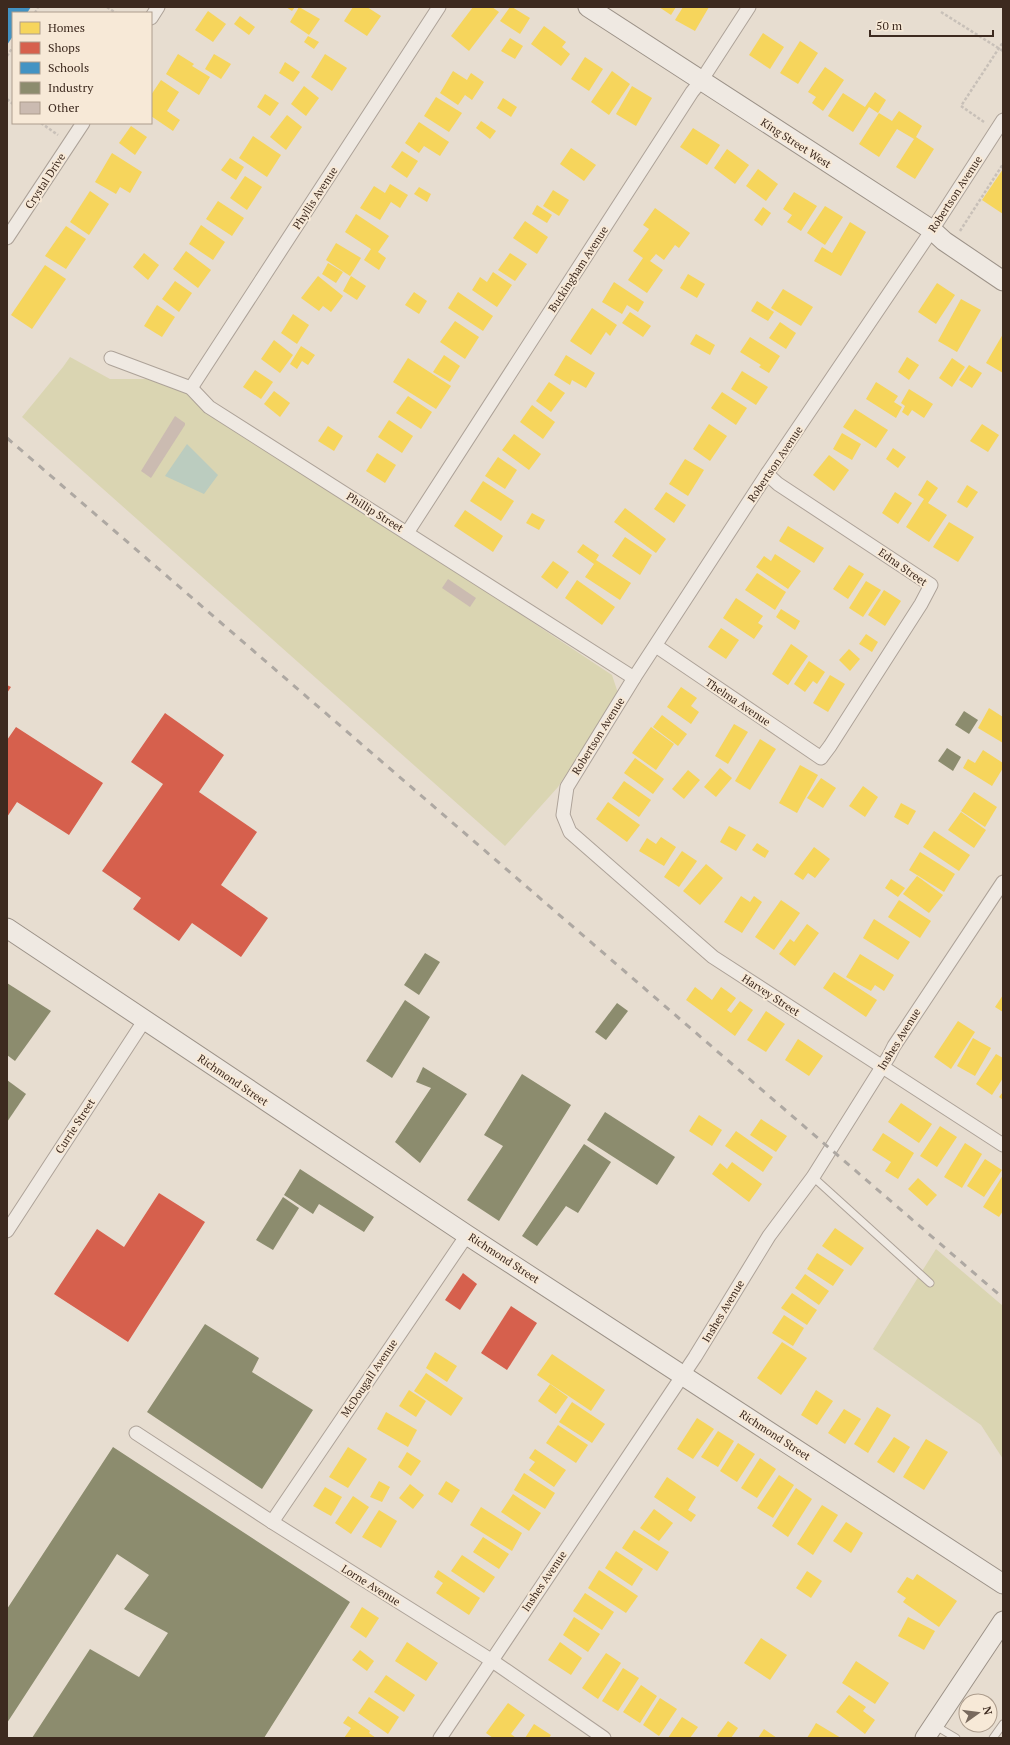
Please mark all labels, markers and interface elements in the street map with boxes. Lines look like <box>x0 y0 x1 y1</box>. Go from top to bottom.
legend <box>12 12 152 124</box>
scale bar <box>870 12 993 38</box>
text: 50 m <box>876 18 903 33</box>
text: Homes <box>48 20 85 35</box>
text: Shops <box>48 40 80 55</box>
text: Schools <box>48 60 89 75</box>
text: Industry <box>48 80 94 95</box>
text: Other <box>48 100 79 115</box>
street label: King Street West <box>758 115 834 171</box>
street label: Crystal Drive <box>22 150 68 212</box>
street label: Robertson Avenue <box>925 153 985 235</box>
street label: Phyllis Avenue <box>290 164 341 232</box>
street label: Buckingham Avenue <box>545 223 611 315</box>
street label: Robertson Avenue <box>744 423 806 505</box>
street label: Phillip Street <box>344 489 406 535</box>
street label: Edna Street <box>876 545 930 589</box>
street label: Thelma Avenue <box>703 675 774 729</box>
street label: Robertson Avenue <box>569 694 628 777</box>
street label: Harvey Street <box>739 971 803 1019</box>
street label: Inshes Avenue <box>874 1005 924 1073</box>
street label: Richmond Street <box>195 1051 271 1109</box>
street label: Currie Street <box>52 1096 98 1156</box>
street label: Richmond Street <box>466 1230 542 1286</box>
street label: Inshes Avenue <box>699 1277 747 1345</box>
street label: McDougall Avenue <box>338 1336 401 1420</box>
street label: Richmond Street <box>737 1407 813 1463</box>
street label: Inshes Avenue <box>519 1548 570 1614</box>
street label: Lorne Avenue <box>339 1561 403 1609</box>
north arrow <box>958 1693 998 1733</box>
text: N <box>980 1705 996 1717</box>

